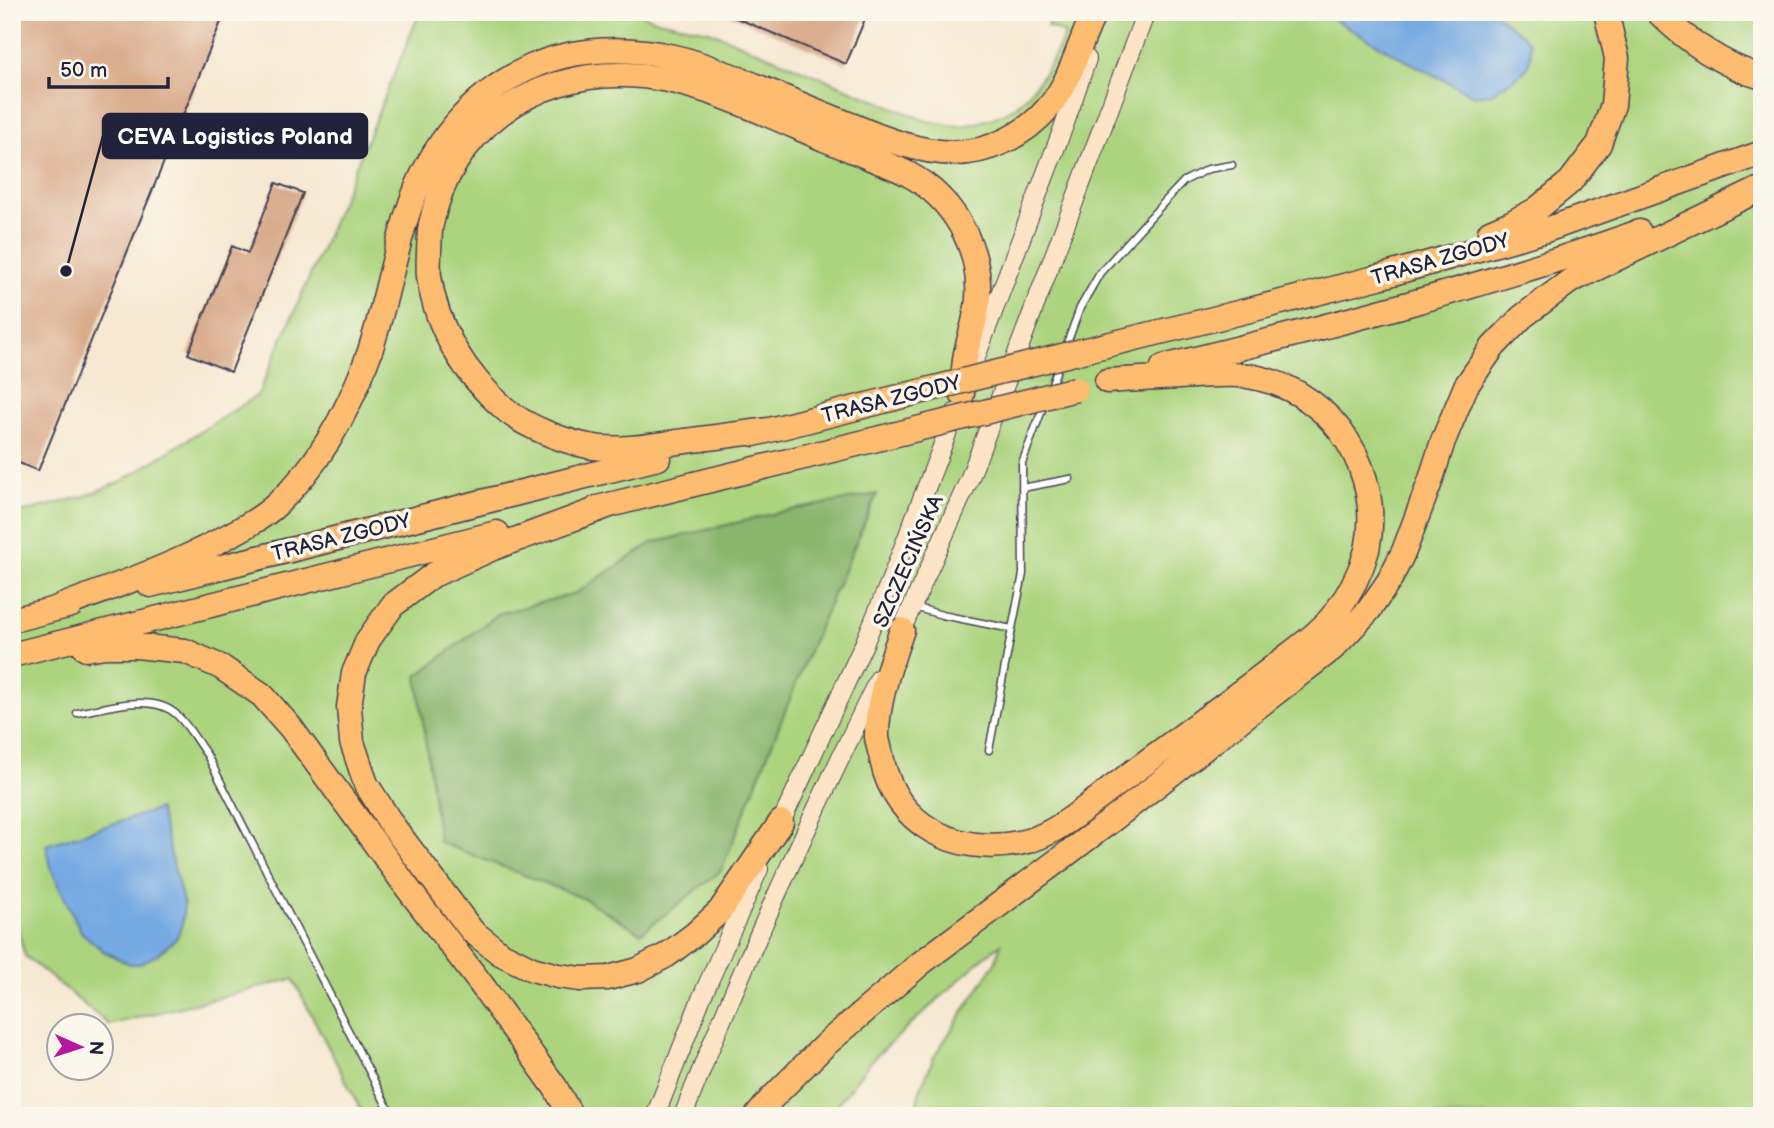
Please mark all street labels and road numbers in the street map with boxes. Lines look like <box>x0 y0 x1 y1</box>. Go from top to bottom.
street label: TRASA ZGODY <box>1368 228 1513 291</box>
street label: TRASA ZGODY <box>819 370 964 429</box>
street label: SZCZECIŃSKA <box>868 491 949 631</box>
street label: TRASA ZGODY <box>269 508 414 567</box>

